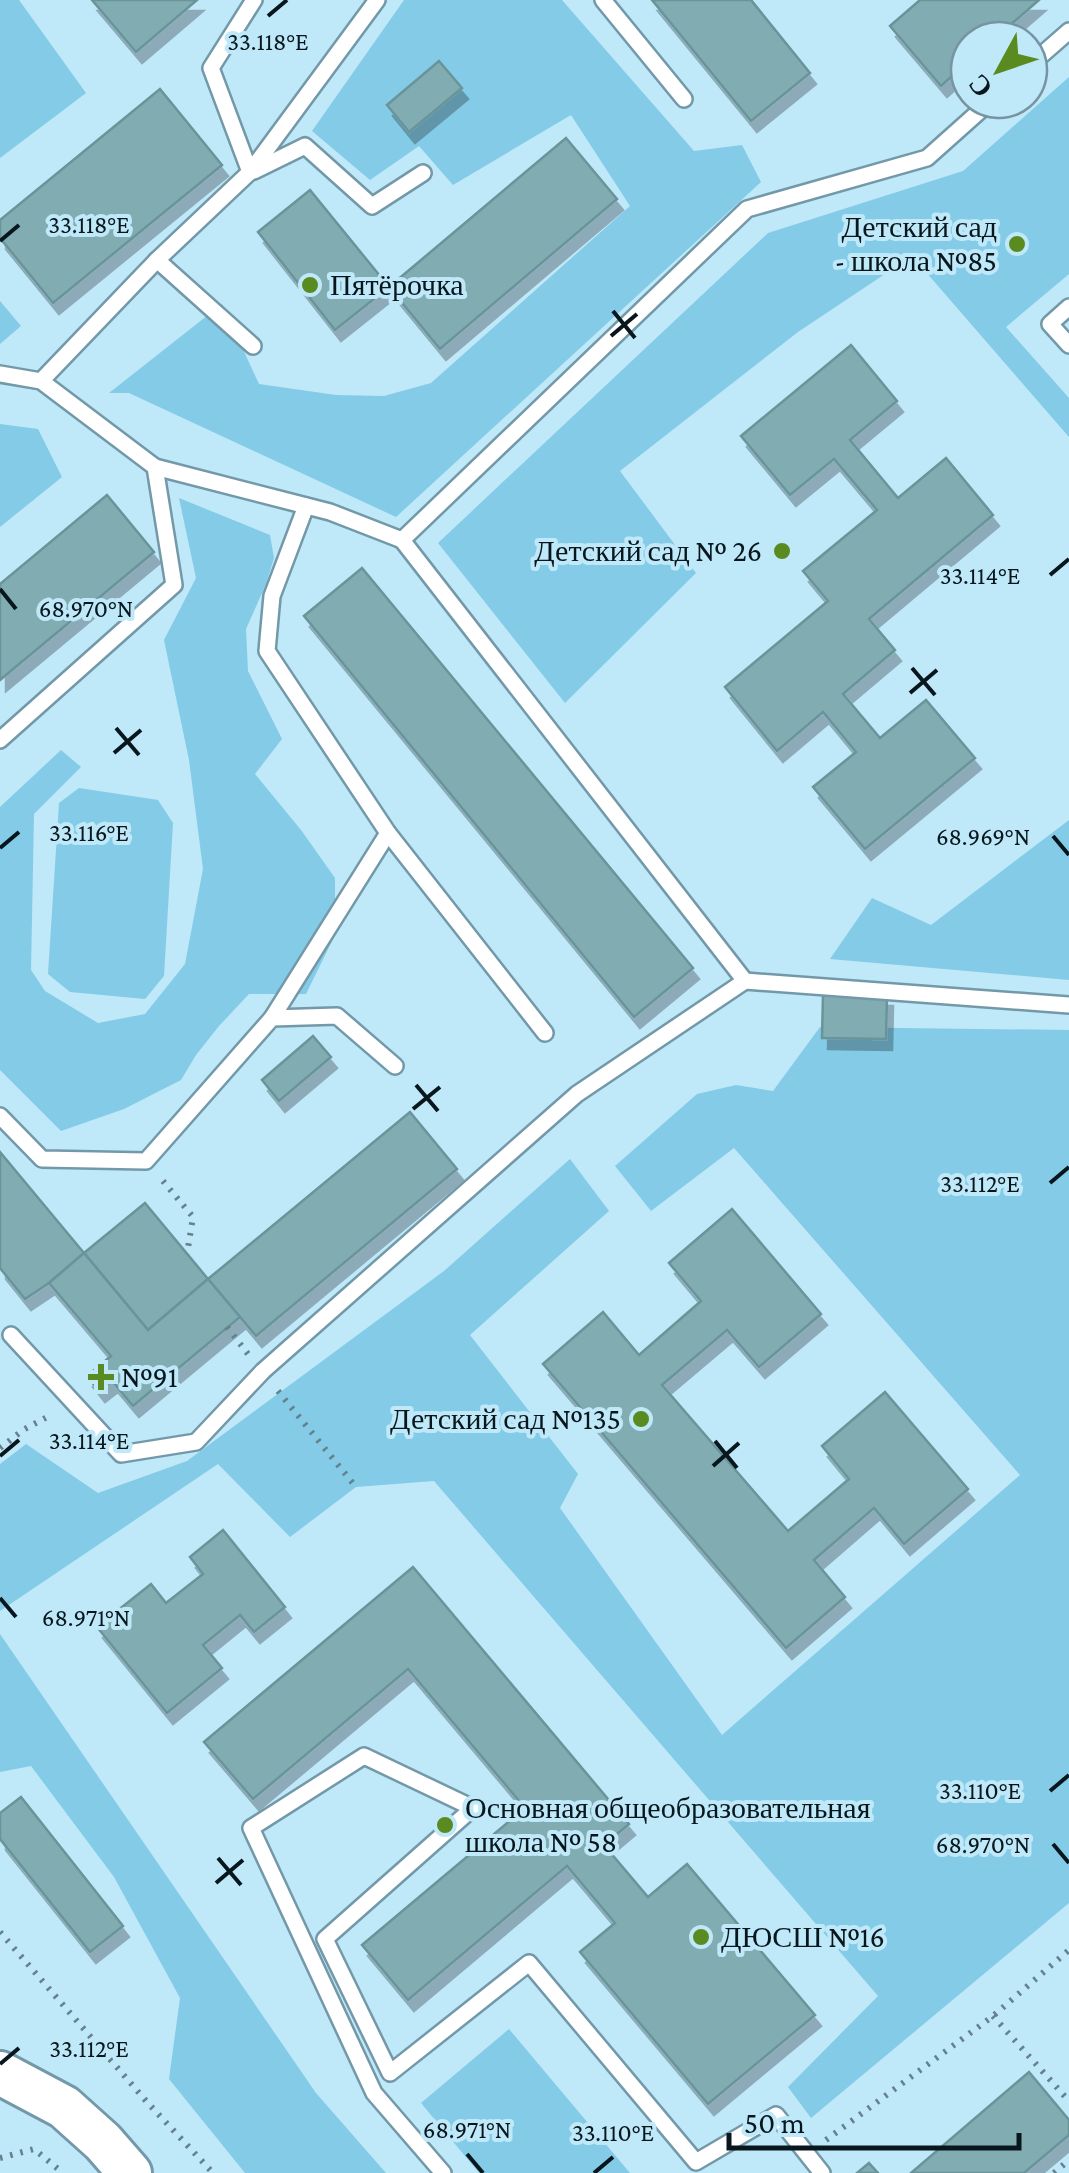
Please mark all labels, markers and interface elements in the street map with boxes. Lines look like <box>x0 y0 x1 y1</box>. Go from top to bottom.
north arrow <box>949 20 1049 120</box>
text: 33.118°E <box>227 28 309 55</box>
text: С <box>962 68 999 103</box>
place label: Детский сад - школа №85 <box>834 210 997 277</box>
text: 33.118°E <box>48 211 130 238</box>
marker: Детский сад - школа №85 <box>1006 233 1028 255</box>
place label: Пятёрочка <box>330 268 464 301</box>
marker: Пятёрочка <box>299 274 321 296</box>
place label: Детский сад № 26 <box>534 534 762 567</box>
marker: Детский сад № 26 <box>771 540 793 562</box>
text: 33.114°E <box>940 562 1020 589</box>
text: 68.970°N <box>39 595 133 622</box>
text: 33.116°E <box>49 819 129 846</box>
text: 68.969°N <box>936 823 1030 850</box>
text: 33.112°E <box>940 1170 1020 1197</box>
place label: №91 <box>121 1360 178 1393</box>
marker: №91 <box>90 1366 112 1388</box>
place label: Детский сад №135 <box>390 1402 621 1435</box>
marker: Детский сад №135 <box>630 1408 652 1430</box>
text: 33.114°E <box>49 1427 129 1454</box>
text: 68.971°N <box>42 1604 130 1631</box>
text: 33.110°E <box>939 1777 1021 1804</box>
place label: Основная общеобразовательная школа № 58 <box>465 1791 871 1858</box>
marker: Основная общеобразовательная школа № 58 <box>434 1814 456 1836</box>
text: 68.970°N <box>936 1831 1030 1858</box>
place label: ДЮСШ №16 <box>721 1920 885 1953</box>
marker: ДЮСШ №16 <box>690 1926 712 1948</box>
text: 33.112°E <box>49 2035 129 2062</box>
scale bar <box>729 2088 1019 2150</box>
text: 50 m <box>744 2106 805 2139</box>
text: 68.971°N <box>423 2116 511 2143</box>
text: 33.110°E <box>572 2119 654 2146</box>

